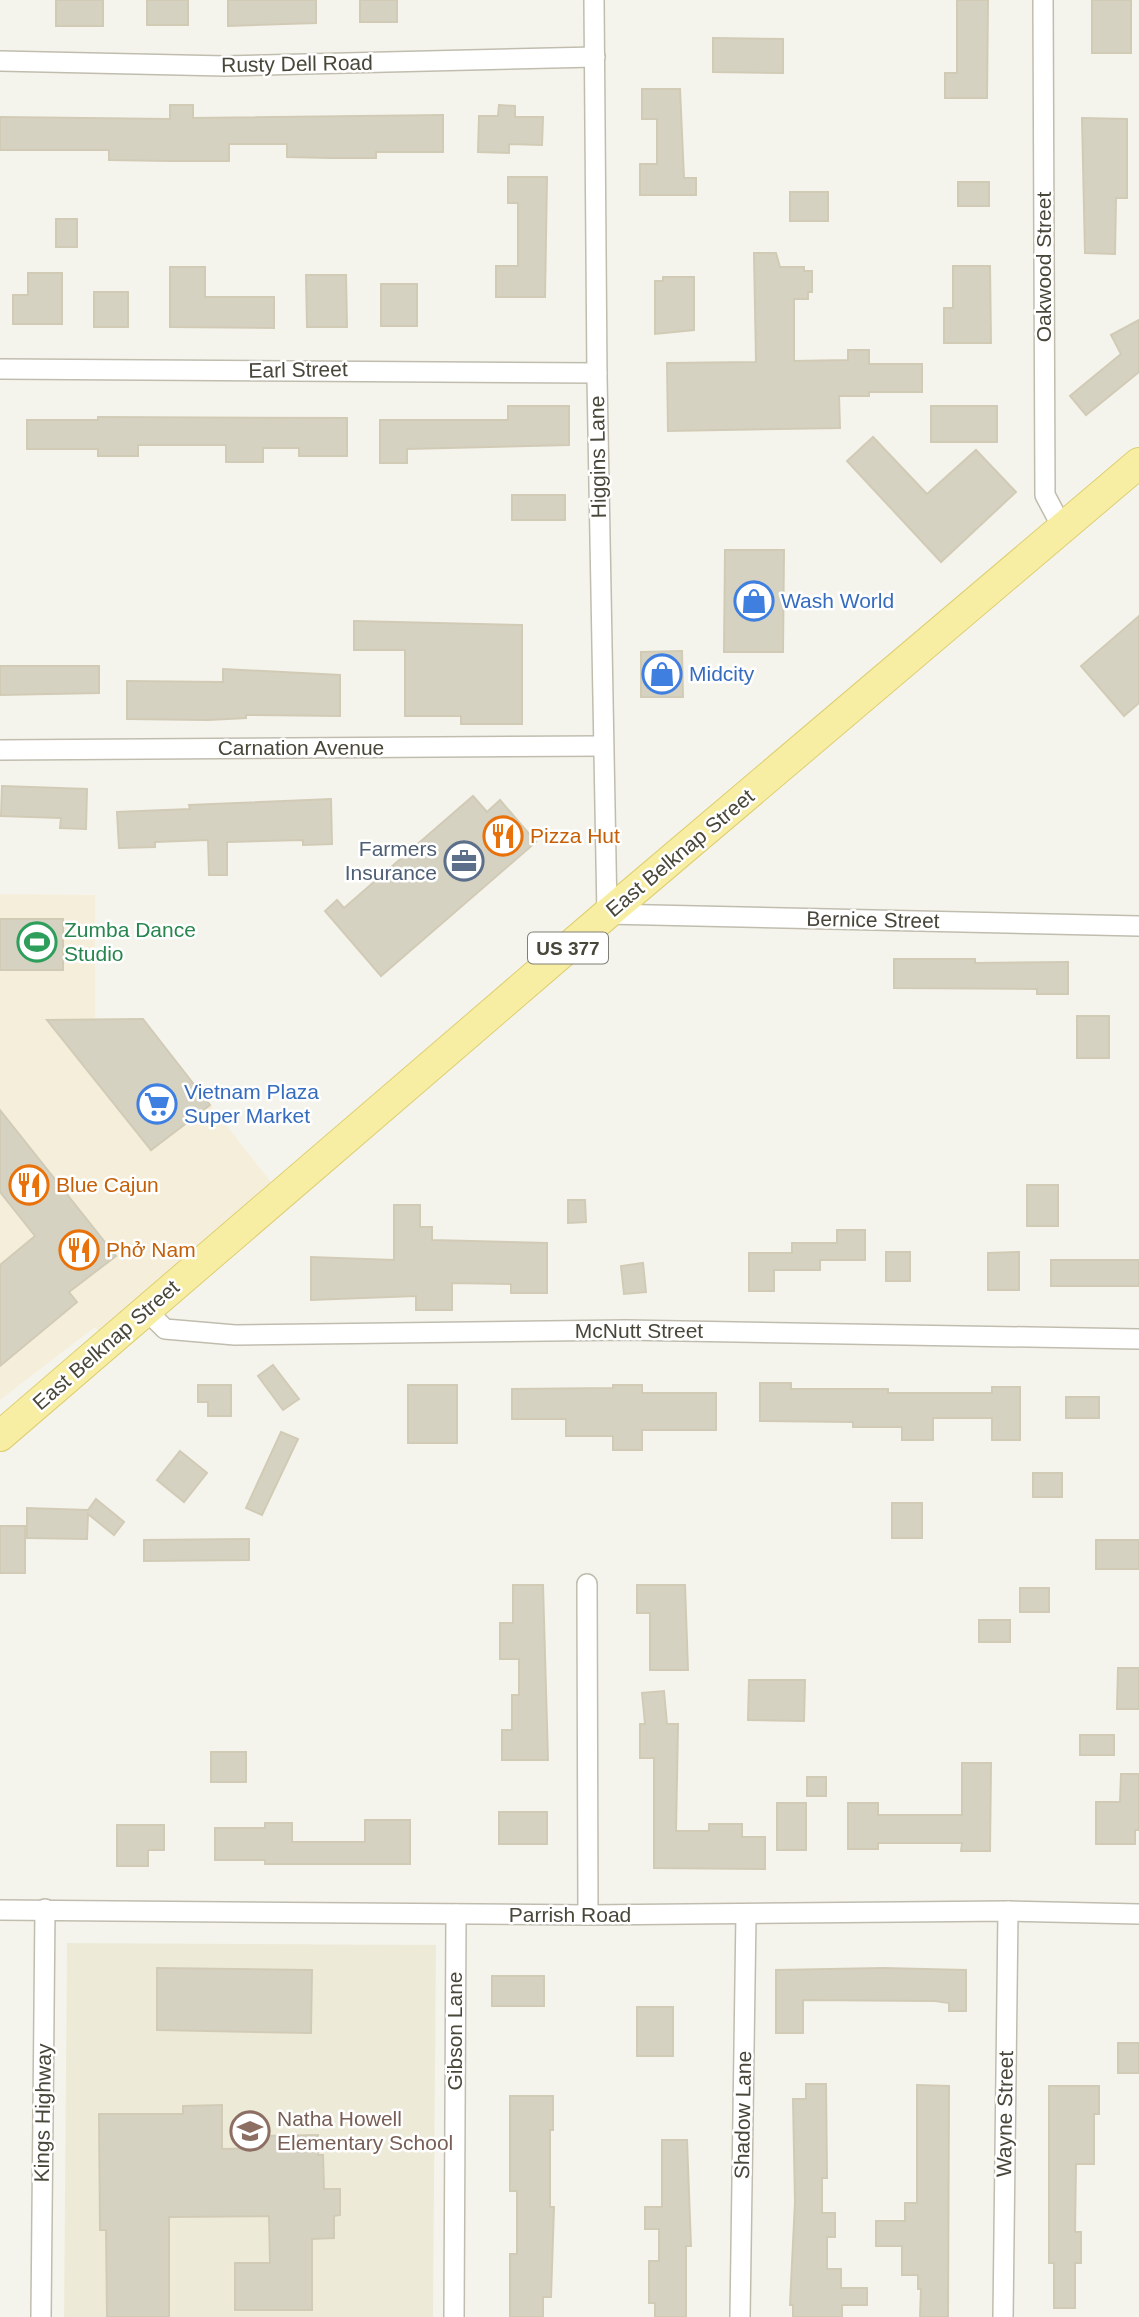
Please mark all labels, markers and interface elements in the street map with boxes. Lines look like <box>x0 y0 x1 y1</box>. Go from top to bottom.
street label: Rusty Dell Road <box>221 51 373 76</box>
street label: Oakwood Street <box>1032 192 1055 342</box>
street label: Earl Street <box>248 357 348 382</box>
street label: Higgins Lane <box>585 396 610 518</box>
shop icon: Wash World <box>733 580 775 622</box>
place label: Wash World <box>781 589 894 612</box>
shop icon: Midcity <box>641 653 683 695</box>
place label: Midcity <box>689 662 755 685</box>
street label: Carnation Avenue <box>218 736 384 759</box>
street label: East Belknap Street <box>601 784 758 921</box>
restaurant icon: Pizza Hut <box>482 815 524 857</box>
place label: Pizza Hut <box>530 824 620 847</box>
place label: Farmers Insurance <box>345 837 437 884</box>
office icon: Farmers Insurance <box>443 840 485 882</box>
street label: Bernice Street <box>806 907 940 932</box>
place label: Zumba Dance Studio <box>64 918 196 965</box>
sports icon: Zumba Dance Studio <box>16 921 58 963</box>
road number: US 377 <box>528 932 608 964</box>
place label: Vietnam Plaza Super Market <box>184 1080 319 1127</box>
supermarket icon: Vietnam Plaza Super Market <box>136 1083 178 1125</box>
restaurant icon: Blue Cajun <box>8 1164 50 1206</box>
place label: Blue Cajun <box>56 1173 159 1196</box>
restaurant icon: Phở Nam <box>58 1229 100 1271</box>
place label: Phở Nam <box>106 1238 196 1261</box>
street label: East Belknap Street <box>28 1275 183 1414</box>
street label: McNutt Street <box>575 1319 703 1342</box>
street label: Parrish Road <box>509 1903 631 1926</box>
street label: Gibson Lane <box>443 1971 466 2091</box>
street label: Kings Highway <box>30 2043 55 2183</box>
street label: Wayne Street <box>992 2050 1017 2177</box>
street label: Shadow Lane <box>730 2051 755 2179</box>
place label: Natha Howell Elementary School <box>277 2107 453 2154</box>
school or university icon: Natha Howell Elementary School <box>229 2110 271 2152</box>

